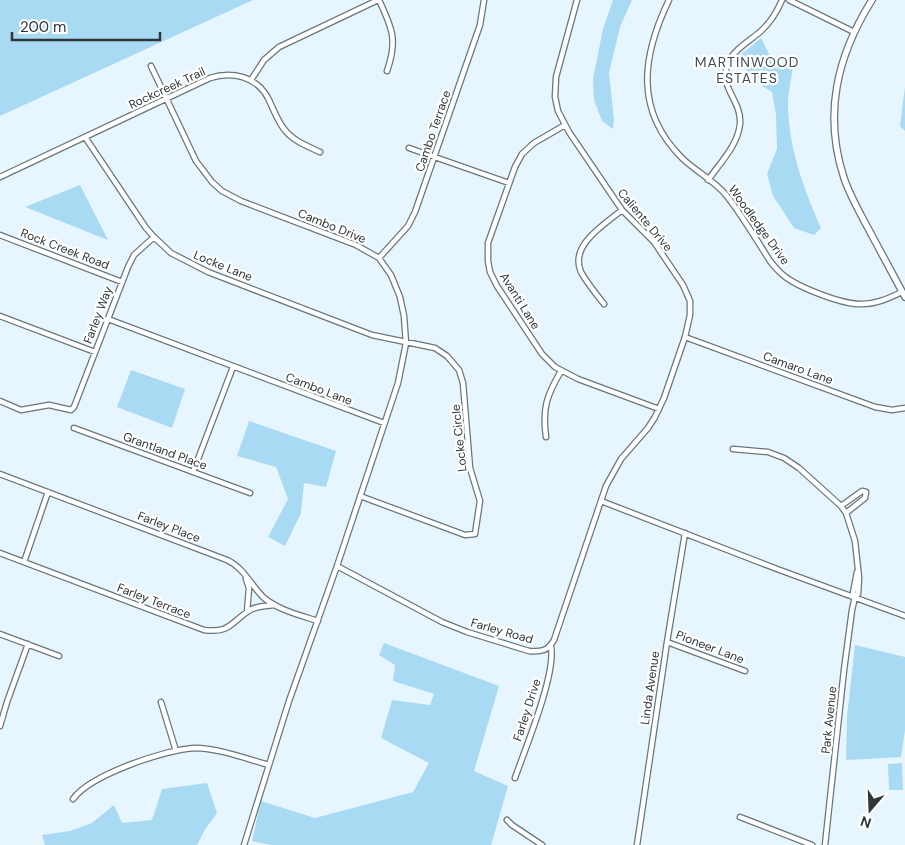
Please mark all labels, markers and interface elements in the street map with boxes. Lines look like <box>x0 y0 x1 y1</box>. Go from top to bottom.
scale bar <box>12 10 160 42</box>
text: 200 m <box>20 17 66 37</box>
district label: MARTINWOOD ESTATES <box>695 53 799 87</box>
street label: Rockcreek Trail <box>126 63 208 113</box>
street label: Cambo Terrace <box>412 88 454 174</box>
street label: Woodledge Drive <box>725 182 793 268</box>
street label: Caliente Drive <box>614 185 676 255</box>
street label: Cambo Drive <box>296 205 369 247</box>
street label: Rock Creek Road <box>18 225 112 273</box>
street label: Locke Lane <box>191 247 255 285</box>
street label: Avanti Lane <box>496 270 544 333</box>
street label: Farley Way <box>80 284 116 346</box>
street label: Camaro Lane <box>761 348 835 388</box>
street label: Cambo Lane <box>283 369 355 409</box>
street label: Locke Circle <box>447 403 470 473</box>
street label: Grantland Place <box>121 428 209 474</box>
street label: Farley Place <box>135 508 203 546</box>
street label: Farley Terrace <box>115 580 193 622</box>
street label: Farley Road <box>469 614 535 648</box>
street label: Pioneer Lane <box>674 627 746 667</box>
street label: Linda Avenue <box>637 650 663 726</box>
street label: Farley Drive <box>509 677 545 743</box>
street label: Park Avenue <box>818 685 841 754</box>
north arrow <box>845 785 895 835</box>
text: N <box>858 812 874 832</box>

